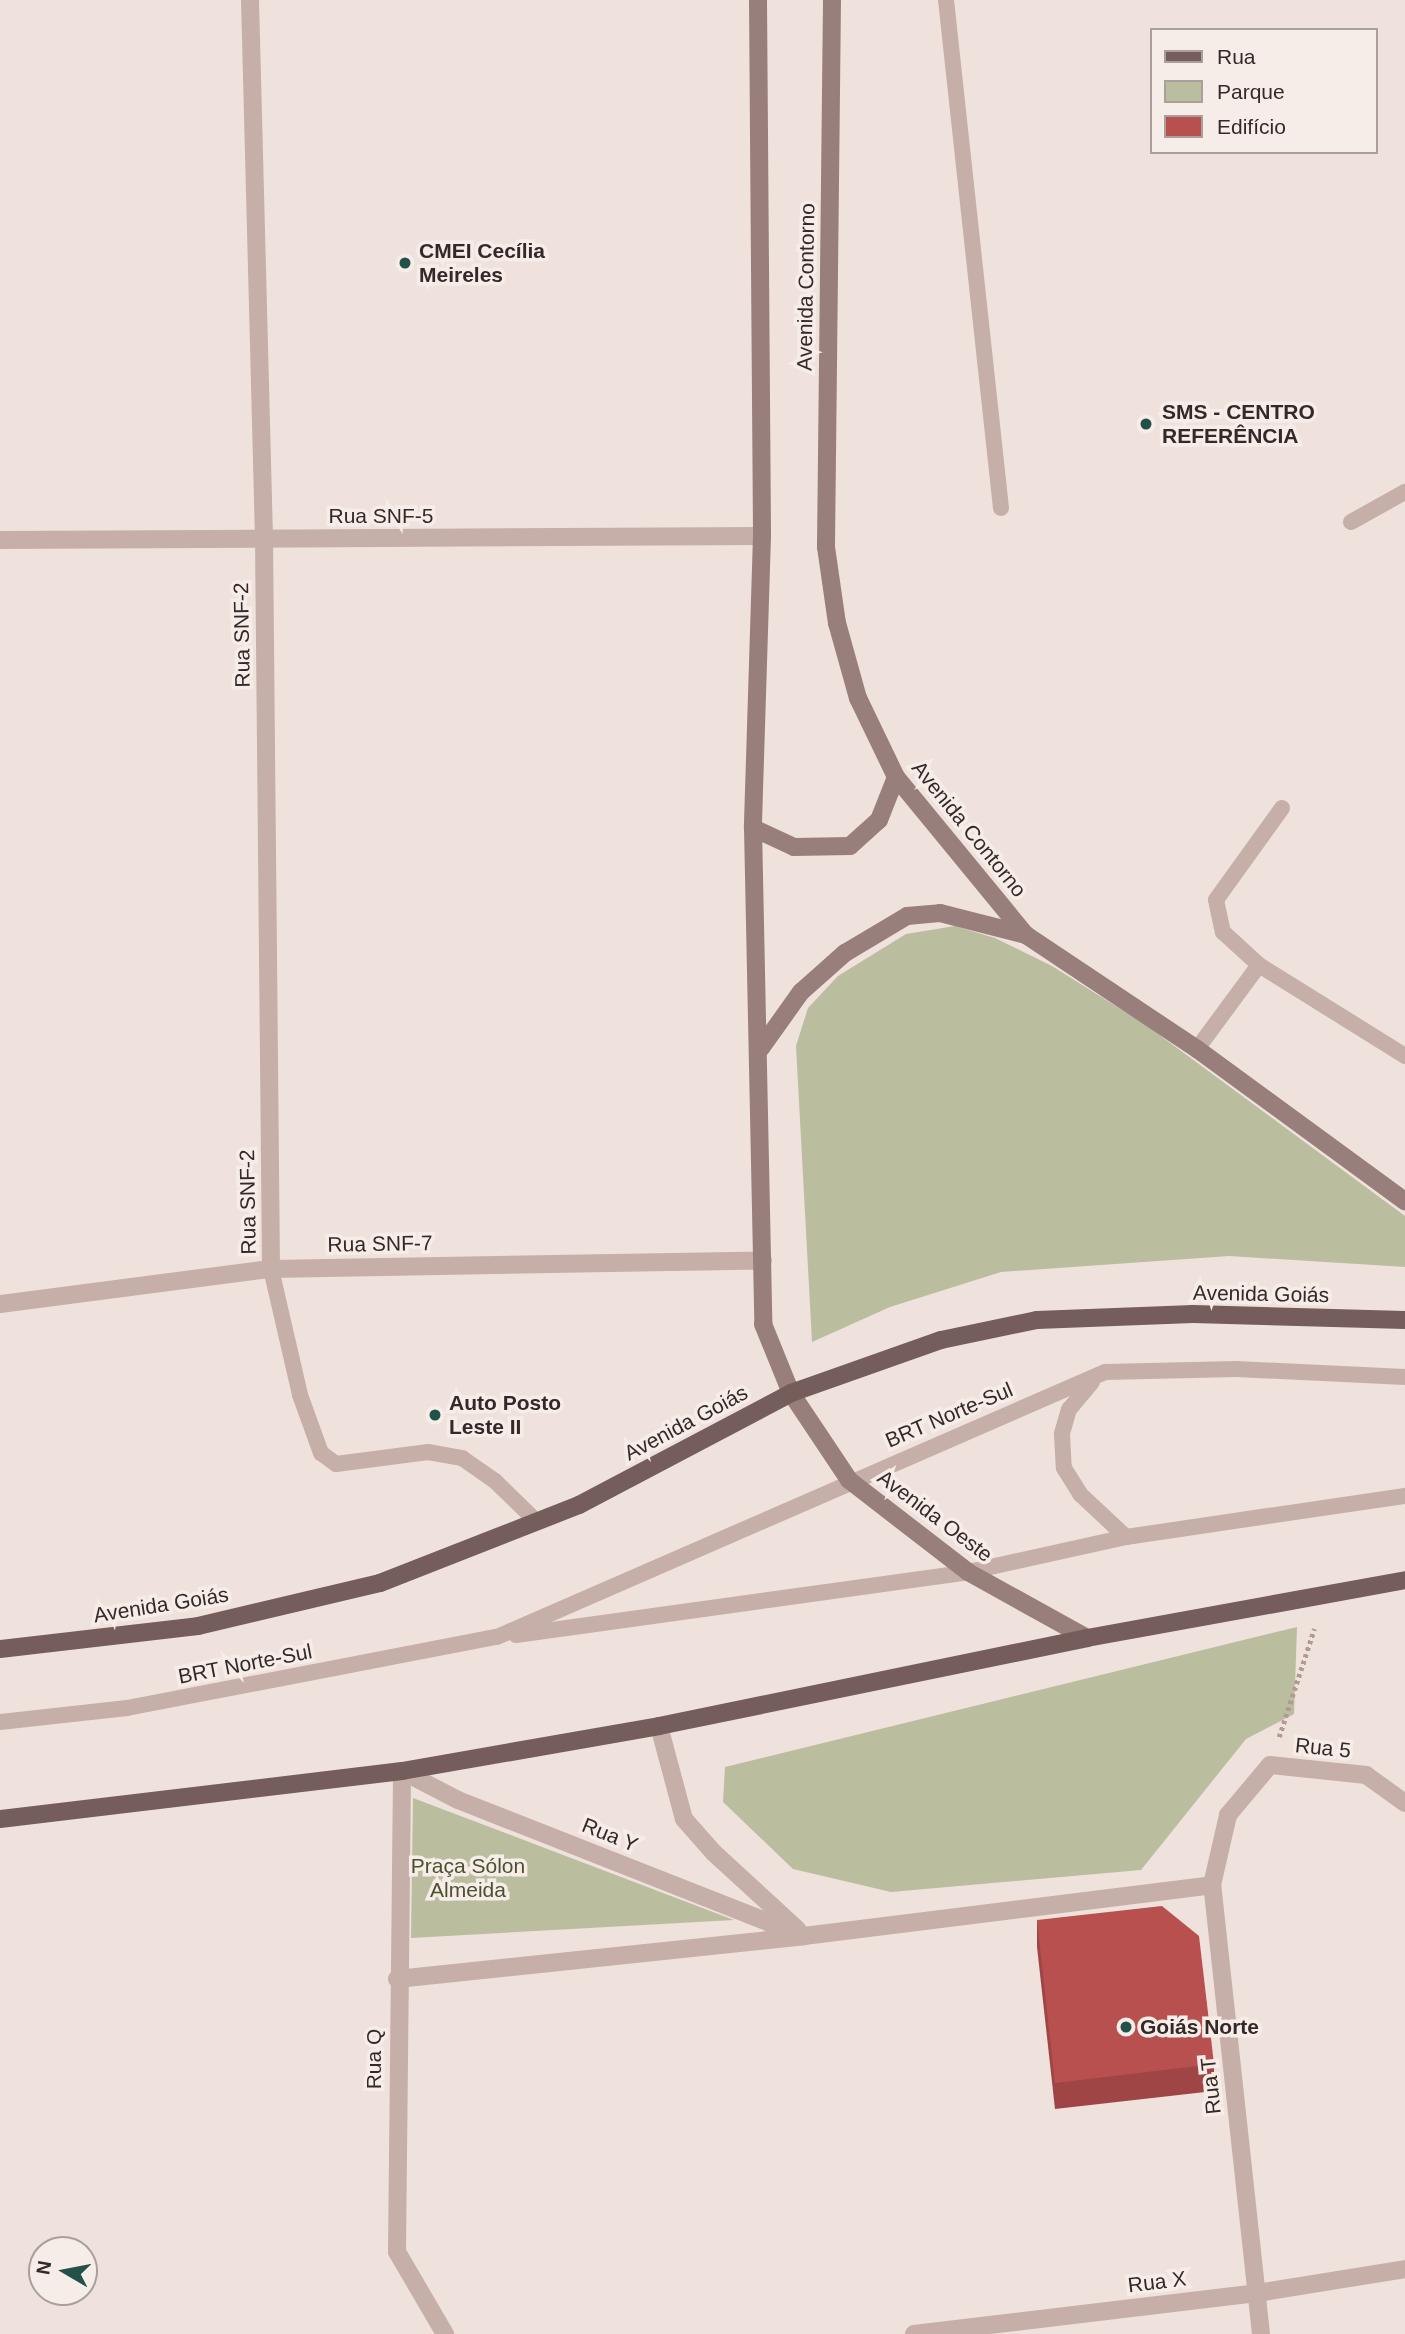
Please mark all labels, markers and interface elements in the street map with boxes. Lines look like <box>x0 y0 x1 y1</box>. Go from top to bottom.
legend <box>1150 28 1377 154</box>
text: Rua <box>1217 45 1256 68</box>
text: Parque <box>1217 80 1285 103</box>
text: Edifício <box>1217 115 1286 138</box>
street label: Avenida Contorno <box>792 203 820 371</box>
place label: CMEI Cecília Meireles <box>419 238 545 288</box>
marker: CMEI Cecília Meireles <box>397 255 413 271</box>
place label: SMS - CENTRO REFERÊNCIA <box>1162 399 1315 449</box>
marker: SMS - CENTRO REFERÊNCIA <box>1136 414 1156 434</box>
street label: Rua SNF-5 <box>328 503 434 529</box>
street label: Rua SNF-2 <box>228 582 256 688</box>
street label: Avenida Contorno <box>906 756 1032 902</box>
street label: Rua SNF-2 <box>234 1149 262 1255</box>
street label: Rua SNF-7 <box>327 1230 433 1258</box>
street label: Avenida Goiás <box>1193 1280 1329 1308</box>
street label: BRT Norte-Sul <box>881 1377 1017 1453</box>
street label: Avenida Goiás <box>620 1380 752 1466</box>
place label: Auto Posto Leste II <box>449 1390 561 1440</box>
marker: Auto Posto Leste II <box>427 1407 443 1423</box>
street label: Avenida Oeste <box>873 1465 997 1567</box>
street label: Avenida Goiás <box>92 1582 230 1628</box>
street label: BRT Norte-Sul <box>176 1639 314 1689</box>
street label: Rua 5 <box>1294 1733 1352 1763</box>
street label: Rua Y <box>578 1812 642 1858</box>
park label: Praça Sólon Almeida <box>411 1853 525 1903</box>
place label: Goiás Norte <box>1140 2014 1259 2040</box>
marker: Goiás Norte <box>1118 2019 1134 2035</box>
street label: Rua Q <box>361 2029 387 2089</box>
street label: Rua T <box>1195 2056 1227 2116</box>
north arrow <box>28 2236 98 2306</box>
text: N <box>32 2259 55 2276</box>
street label: Rua X <box>1126 2266 1188 2298</box>

